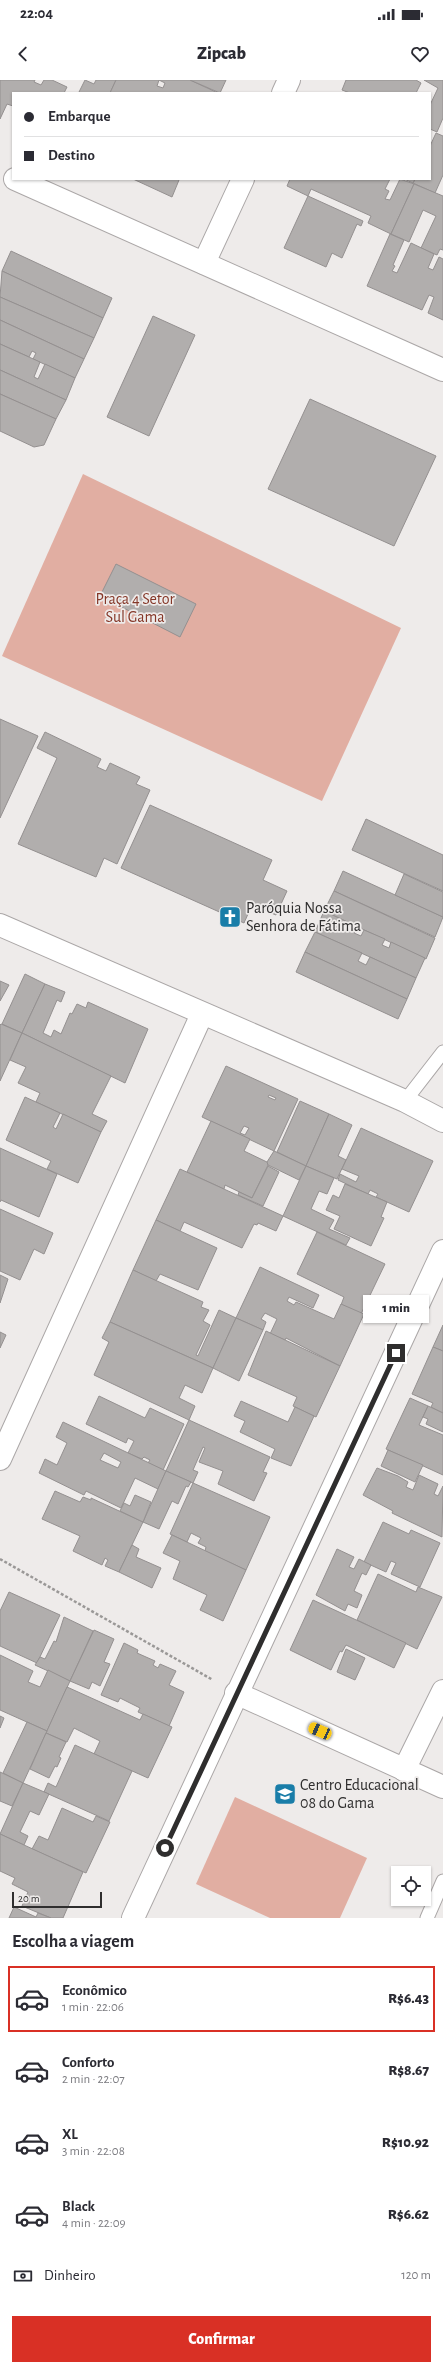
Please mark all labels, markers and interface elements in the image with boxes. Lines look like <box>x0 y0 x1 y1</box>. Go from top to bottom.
text: 22:04 <box>20 6 53 21</box>
icon: back <box>12 43 34 65</box>
icon: heart <box>409 43 431 65</box>
text: Zipcab <box>197 45 246 63</box>
text: Embarque <box>48 109 110 124</box>
text: Destino <box>48 148 95 163</box>
park label: Praça 4 Setor Sul Gama <box>95 591 175 625</box>
place label: Paróquia Nossa Senhora de Fátima <box>246 900 361 934</box>
church icon: Paróquia Nossa Senhora de Fátima <box>217 904 243 930</box>
callout: 1 min <box>363 1295 429 1323</box>
text: 1 min <box>382 1302 410 1315</box>
route end <box>387 1344 405 1362</box>
car <box>307 1721 333 1741</box>
place label: Centro Educacional 08 do Gama <box>300 1777 419 1811</box>
school or university icon: Centro Educacional 08 do Gama <box>272 1781 298 1807</box>
route start <box>156 1839 174 1857</box>
map controls <box>391 1866 431 1906</box>
button: locate <box>391 1866 431 1906</box>
scale bar <box>12 1890 102 1909</box>
text: 20 m <box>18 1893 39 1904</box>
text: Escolha a viagem <box>12 1933 134 1951</box>
icon: car <box>14 1981 50 2017</box>
text: Econômico <box>62 1983 127 1998</box>
text: R$6.43 <box>388 1991 429 2006</box>
text: 1 min · 22:06 <box>62 2001 124 2014</box>
icon: car <box>14 2053 50 2089</box>
text: Conforto <box>62 2055 114 2070</box>
text: R$8.67 <box>388 2063 429 2078</box>
text: 2 min · 22:07 <box>62 2073 125 2086</box>
icon: car <box>14 2125 50 2161</box>
text: XL <box>62 2127 78 2142</box>
text: R$10.92 <box>382 2135 429 2150</box>
text: 3 min · 22:08 <box>62 2145 125 2158</box>
icon: car <box>14 2197 50 2233</box>
text: Black <box>62 2199 95 2214</box>
text: R$6.62 <box>388 2207 429 2222</box>
text: 4 min · 22:09 <box>62 2217 126 2230</box>
icon: cash <box>12 2265 34 2287</box>
text: Dinheiro <box>44 2268 96 2283</box>
text: 120 m <box>401 2269 431 2282</box>
button: Confirmar <box>12 2316 431 2362</box>

